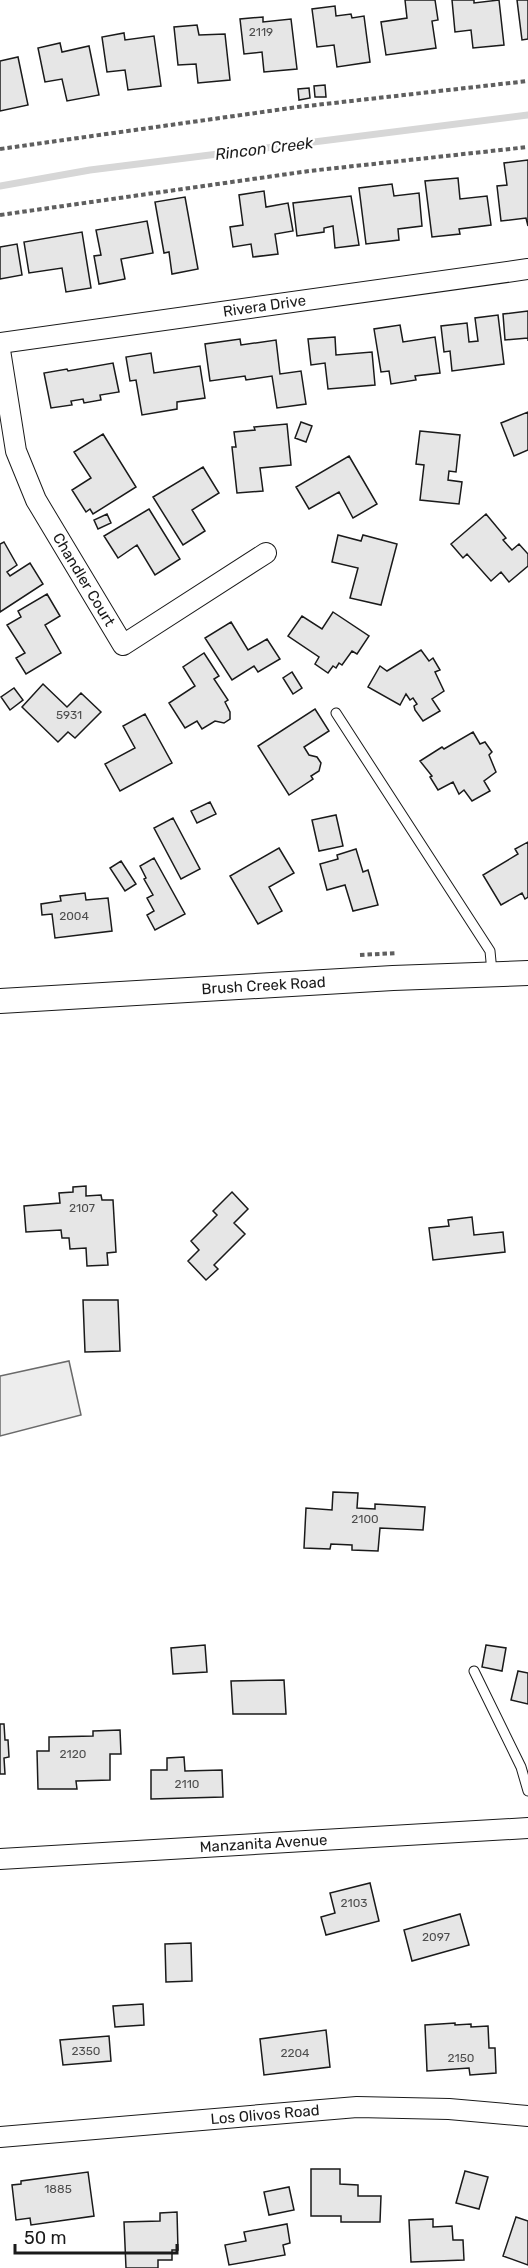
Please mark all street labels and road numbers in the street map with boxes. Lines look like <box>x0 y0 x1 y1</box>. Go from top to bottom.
street label: Rivera Drive <box>222 291 307 321</box>
street label: Chandler Court <box>49 530 119 630</box>
street label: Brush Creek Road <box>201 973 326 998</box>
street label: Manzanita Avenue <box>199 1831 328 1856</box>
street label: Los Olivos Road <box>210 2101 320 2128</box>

